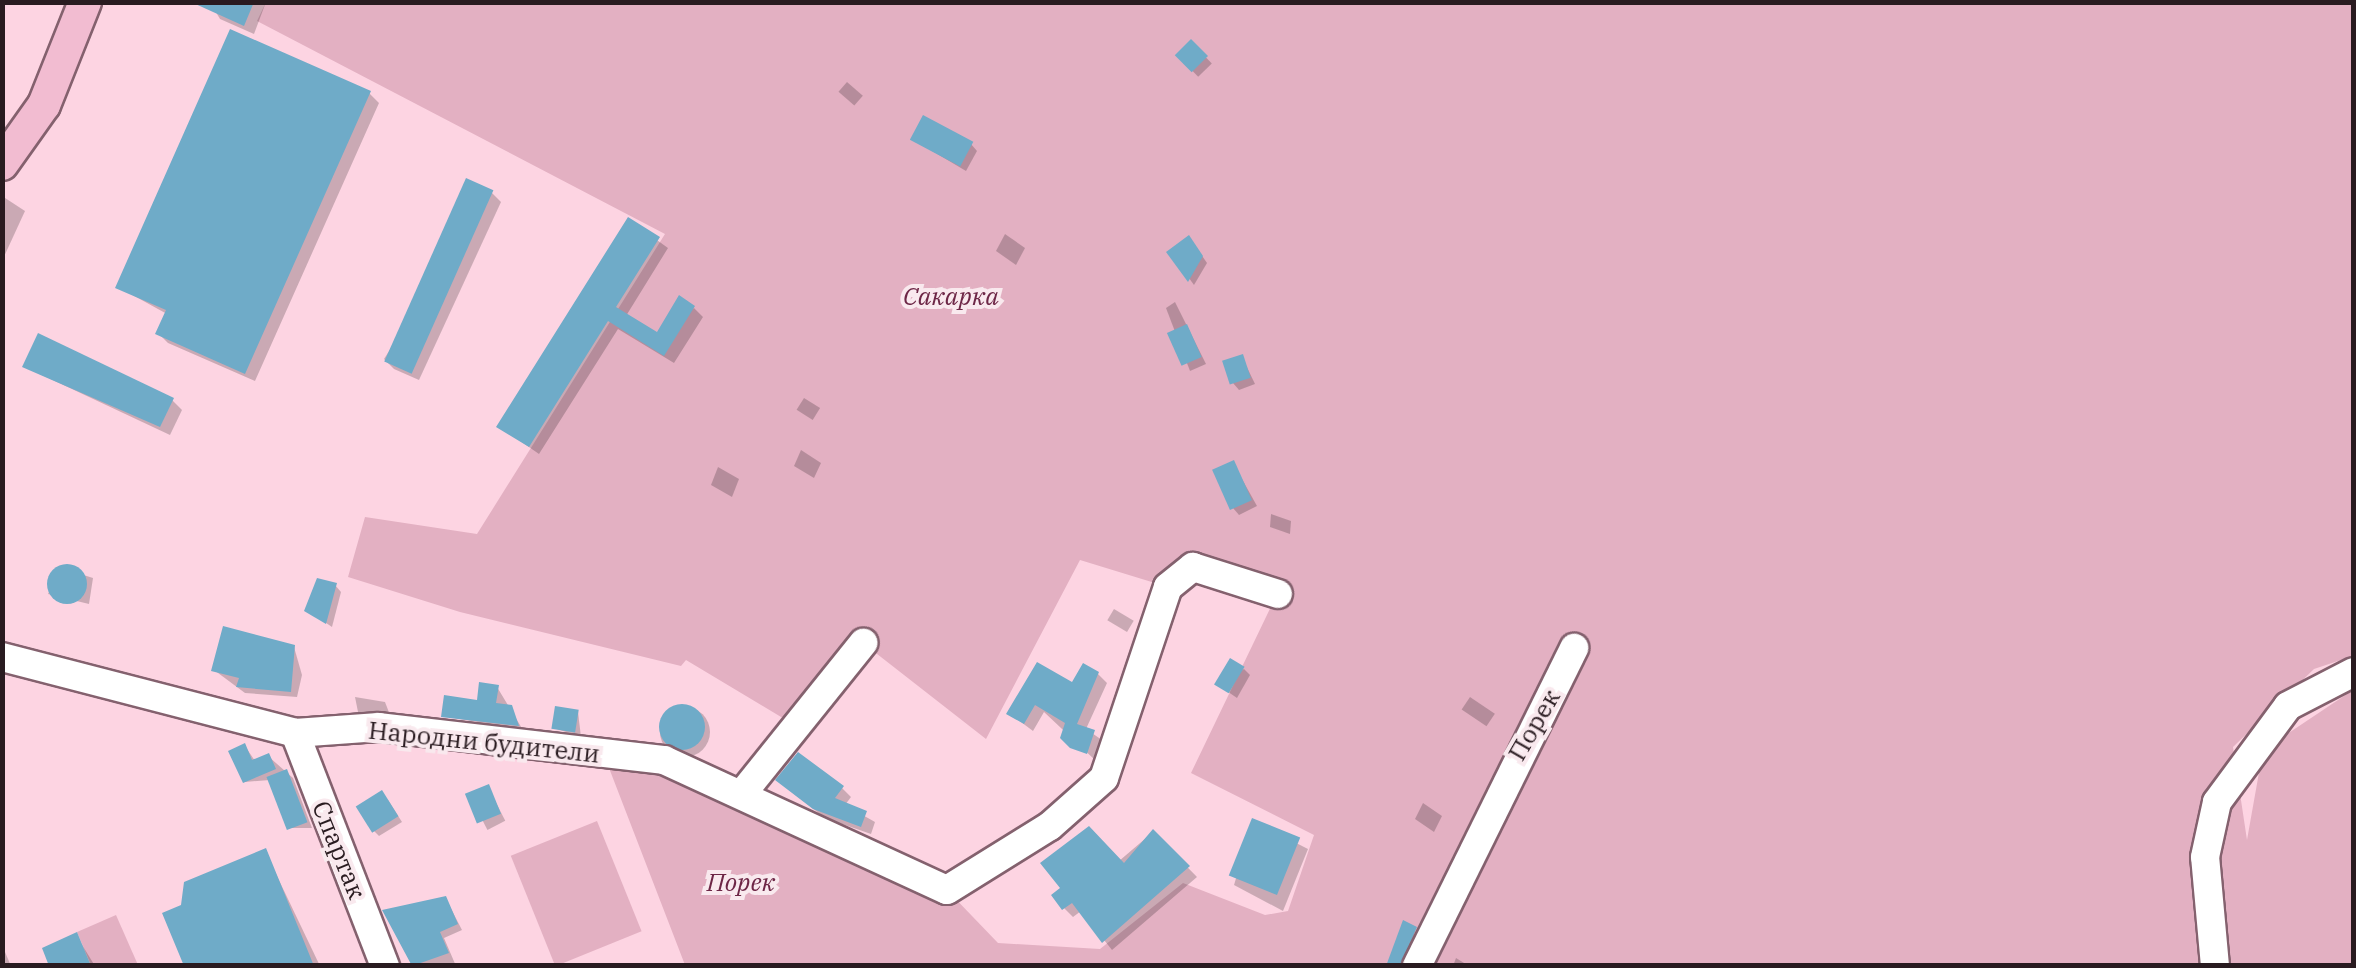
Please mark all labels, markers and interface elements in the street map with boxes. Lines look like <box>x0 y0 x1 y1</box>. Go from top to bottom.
park label: Сакарка <box>903 281 999 311</box>
street label: Порек <box>1502 684 1566 766</box>
street label: Народни будители <box>367 715 601 769</box>
street label: Спартак <box>306 797 372 903</box>
park label: Порек <box>707 867 775 897</box>

